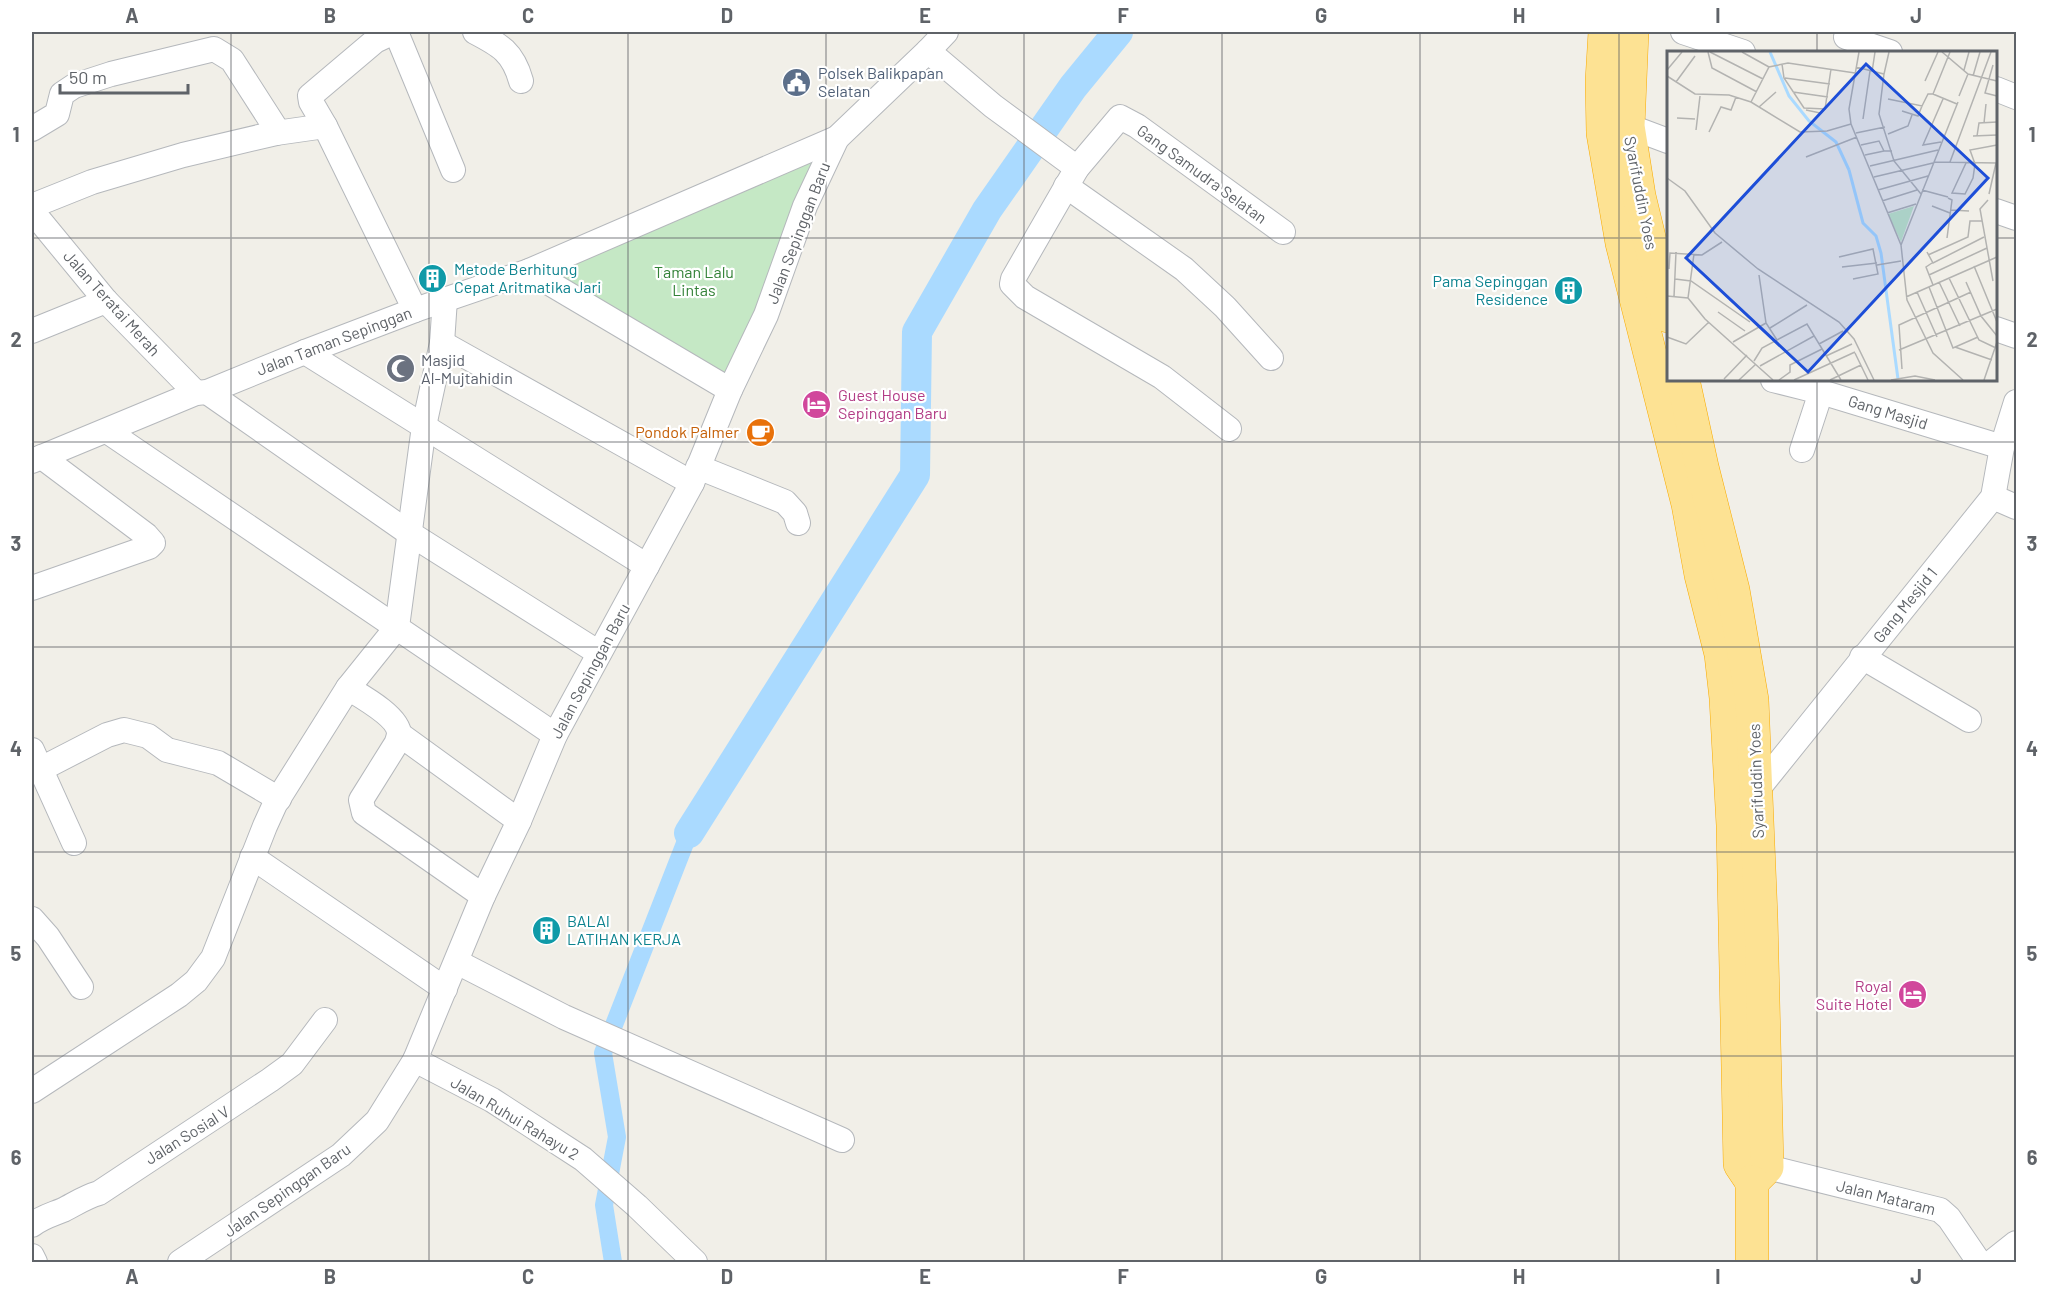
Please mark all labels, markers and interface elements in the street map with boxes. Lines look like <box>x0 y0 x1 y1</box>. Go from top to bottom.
text: A <box>125 3 139 27</box>
text: B <box>324 3 336 27</box>
text: C <box>522 3 534 27</box>
text: D <box>721 3 733 27</box>
text: E <box>919 3 931 27</box>
text: F <box>1117 3 1129 27</box>
text: G <box>1315 3 1327 27</box>
text: H <box>1513 3 1525 27</box>
text: I <box>1715 3 1721 27</box>
text: J <box>1910 3 1922 27</box>
inset map <box>1667 51 1997 381</box>
scale bar <box>60 57 188 95</box>
place label: Polsek Balikpapan Selatan <box>818 63 944 100</box>
text: 50 m <box>69 66 107 88</box>
public building icon: Polsek Balikpapan Selatan <box>781 66 813 98</box>
street label: Gang Samudra Selatan <box>1134 120 1271 227</box>
text: 1 <box>12 122 20 146</box>
text: 1 <box>2028 122 2036 146</box>
street label: Syarifuddin Yoes <box>1621 135 1662 251</box>
street label: Jalan Sepinggan Baru <box>762 159 833 306</box>
street label: Jalan Teratai Merah <box>60 246 165 359</box>
place label: Metode Berhitung Cepat Aritmatika Jari <box>454 259 601 296</box>
building icon: Metode Berhitung Cepat Aritmatika Jari <box>417 262 449 294</box>
park label: Taman Lalu Lintas <box>654 262 734 299</box>
place label: Pama Sepinggan Residence <box>1432 271 1548 308</box>
building icon: Pama Sepinggan Residence <box>1553 274 1585 306</box>
street label: Jalan Taman Sepinggan <box>254 302 414 379</box>
text: 2 <box>10 327 22 351</box>
text: 2 <box>2026 327 2038 351</box>
place label: Masjid Al-Mujtahidin <box>421 350 513 387</box>
mosque icon: Masjid Al-Mujtahidin <box>384 353 416 385</box>
place label: Guest House Sepinggan Baru <box>838 385 947 422</box>
hotel icon: Guest House Sepinggan Baru <box>801 388 833 420</box>
street label: Gang Masjid <box>1846 390 1930 433</box>
cafe icon: Pondok Palmer <box>744 416 776 448</box>
place label: Pondok Palmer <box>635 422 739 441</box>
text: 3 <box>11 531 21 555</box>
text: 3 <box>2027 531 2037 555</box>
street label: Gang Mesjid 1 <box>1868 563 1941 646</box>
street label: Jalan Sepinggan Baru <box>546 600 633 742</box>
street label: Syarifuddin Yoes <box>1744 723 1767 839</box>
text: 4 <box>10 736 22 760</box>
text: 4 <box>2026 736 2038 760</box>
place label: BALAI LATIHAN KERJA <box>567 911 681 948</box>
building icon: BALAI LATIHAN KERJA <box>530 914 562 946</box>
text: 5 <box>11 941 22 965</box>
text: 5 <box>2027 941 2038 965</box>
place label: Royal Suite Hotel <box>1816 976 1892 1013</box>
hotel icon: Royal Suite Hotel <box>1897 979 1929 1011</box>
street label: Jalan Ruhui Rahayu 2 <box>448 1072 583 1163</box>
street label: Jalan Sosial V <box>141 1101 232 1168</box>
street label: Jalan Sepinggan Baru <box>220 1139 354 1240</box>
text: 6 <box>11 1145 22 1169</box>
text: 6 <box>2027 1145 2038 1169</box>
street label: Jalan Mataram <box>1834 1175 1938 1218</box>
text: A <box>125 1264 139 1288</box>
text: B <box>324 1264 336 1288</box>
text: C <box>522 1264 534 1288</box>
text: D <box>721 1264 733 1288</box>
text: E <box>919 1264 931 1288</box>
text: F <box>1117 1264 1129 1288</box>
text: G <box>1315 1264 1327 1288</box>
text: H <box>1513 1264 1525 1288</box>
text: I <box>1715 1264 1721 1288</box>
text: J <box>1910 1264 1922 1288</box>

